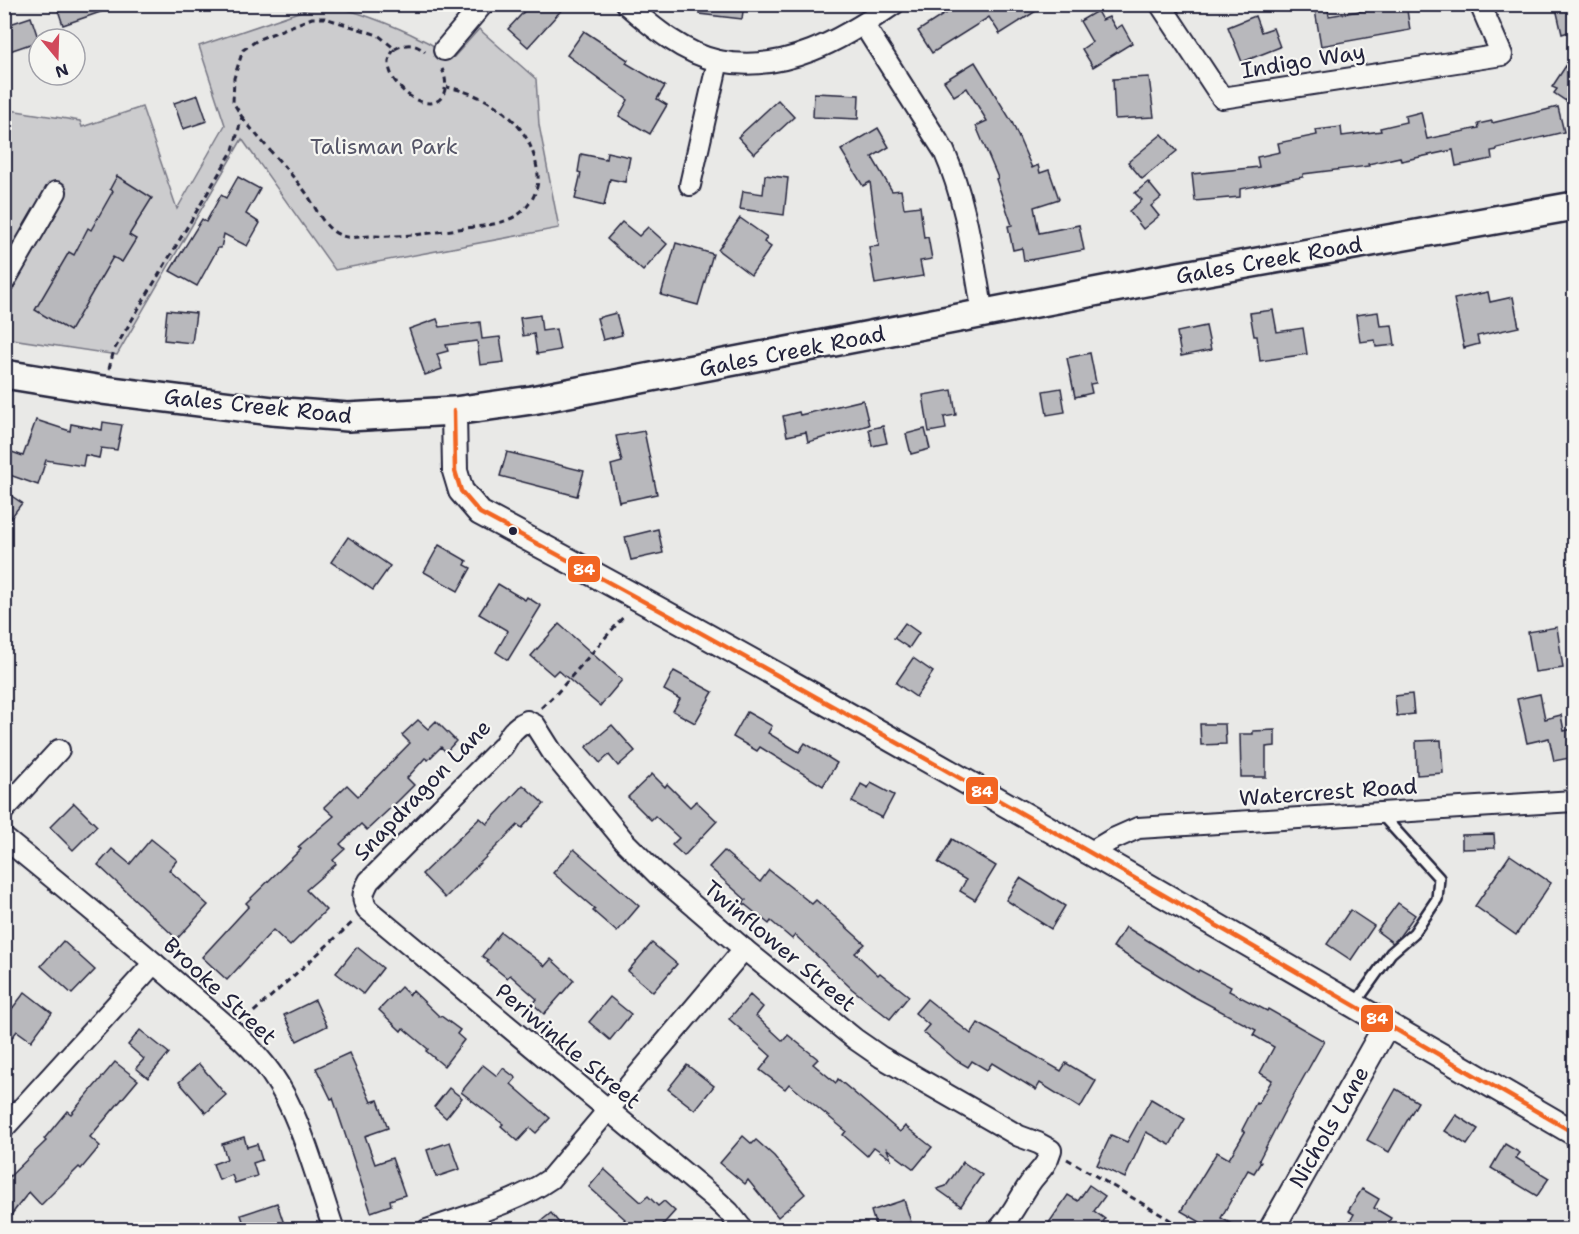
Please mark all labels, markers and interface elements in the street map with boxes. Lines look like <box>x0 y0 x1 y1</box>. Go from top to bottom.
north arrow <box>27 27 87 87</box>
street label: Indigo Way <box>1239 37 1367 85</box>
text: N <box>52 59 71 83</box>
park label: Talisman Park <box>310 132 458 161</box>
street label: Gales Creek Road <box>1173 229 1365 291</box>
street label: Gales Creek Road <box>696 319 888 383</box>
street label: Gales Creek Road <box>163 382 354 430</box>
unlabelled marker <box>507 525 519 537</box>
line badge: 84 <box>567 555 601 583</box>
text: 84 <box>573 559 595 580</box>
street label: Snapdragon Lane <box>347 713 497 867</box>
street label: Watercrest Road <box>1238 771 1418 813</box>
line badge: 84 <box>965 776 999 805</box>
text: 84 <box>971 781 993 802</box>
street label: Twinflower Street <box>698 874 862 1018</box>
street label: Brooke Street <box>157 931 283 1051</box>
street label: Periwinkle Street <box>489 977 647 1115</box>
line badge: 84 <box>1360 1004 1394 1033</box>
text: 84 <box>1366 1008 1388 1029</box>
street label: Nichols Lane <box>1282 1061 1376 1193</box>

